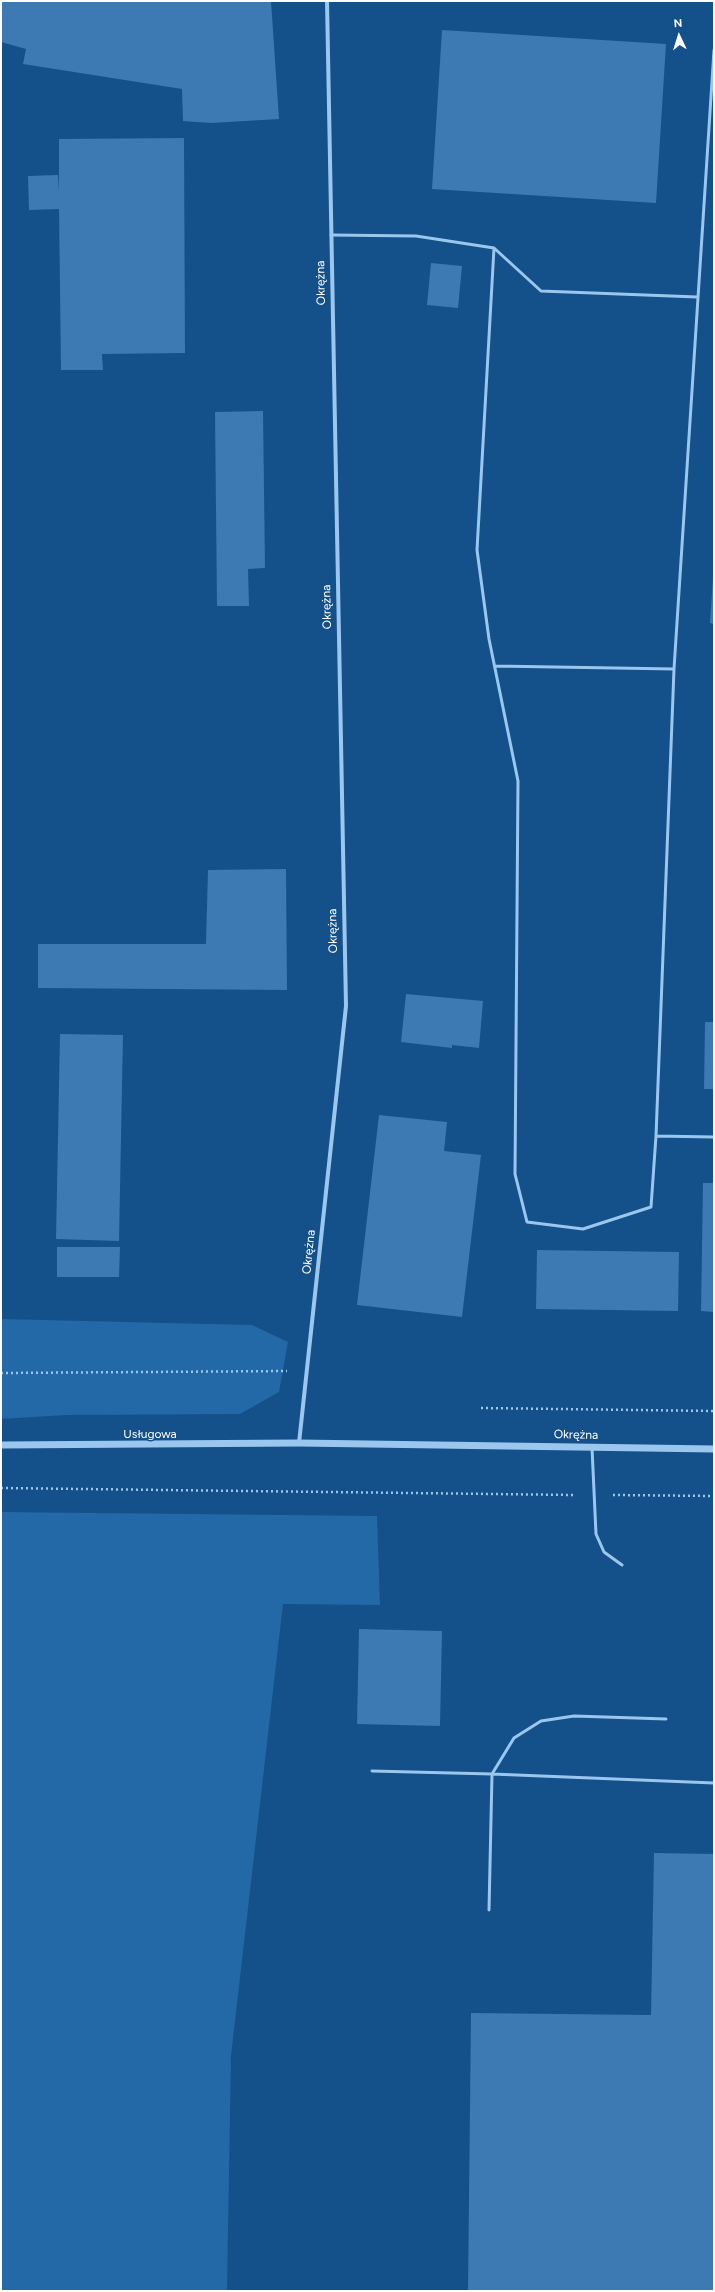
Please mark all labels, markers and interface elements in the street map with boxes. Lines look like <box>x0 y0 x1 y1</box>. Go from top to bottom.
north arrow <box>659 16 699 56</box>
text: N <box>673 17 683 30</box>
street label: Okrężna <box>313 261 329 305</box>
street label: Okrężna <box>319 585 335 629</box>
street label: Okrężna <box>325 909 341 953</box>
street label: Okrężna <box>300 1229 318 1275</box>
street label: Usługowa <box>123 1427 177 1441</box>
street label: Okrężna <box>554 1427 598 1443</box>

